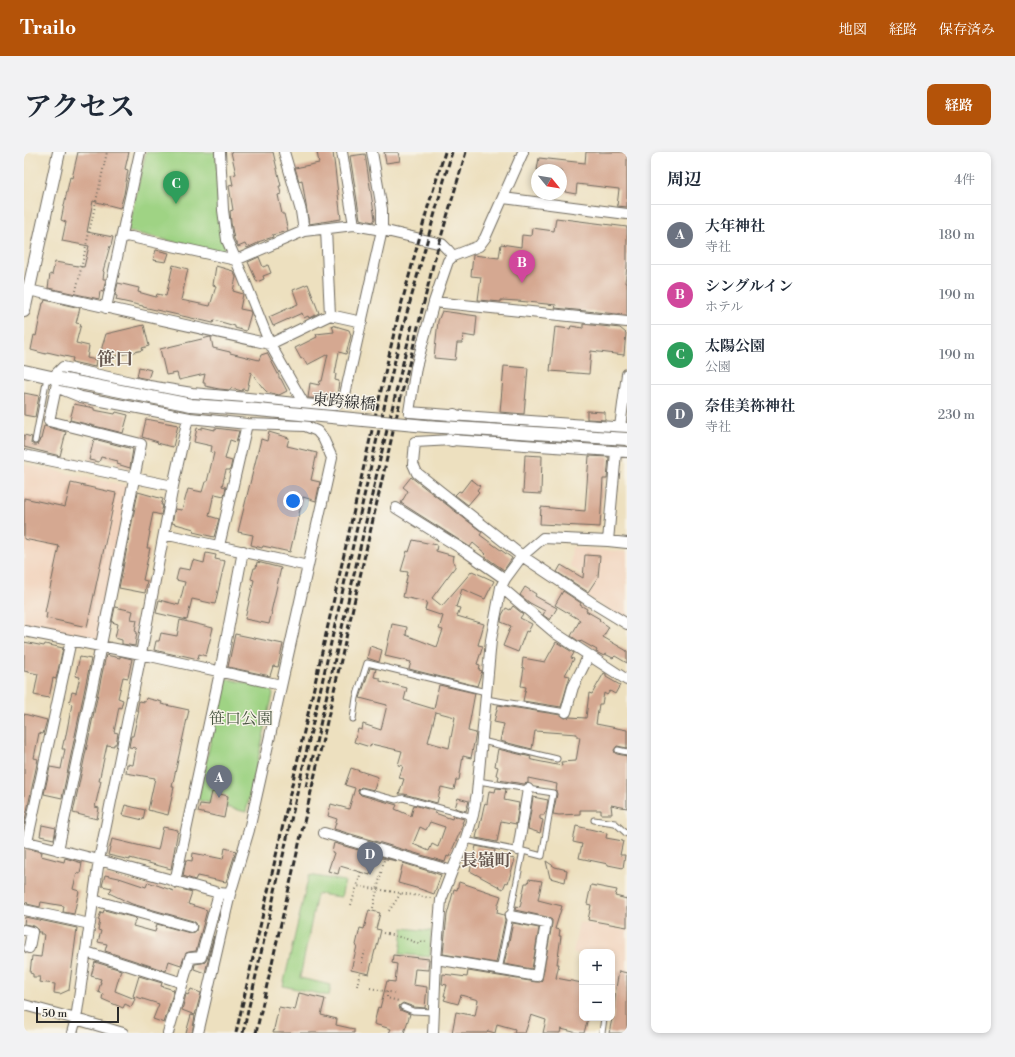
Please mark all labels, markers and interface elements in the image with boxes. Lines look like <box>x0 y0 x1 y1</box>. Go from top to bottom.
text: Trailo <box>20 16 76 40</box>
text: 地図 <box>839 21 867 39</box>
text: 経路 <box>889 21 917 39</box>
text: 保存済み <box>939 21 995 39</box>
button: 経路 <box>927 84 991 125</box>
text: アクセス <box>24 90 135 125</box>
north arrow <box>531 164 567 200</box>
text: 周辺 <box>667 169 701 191</box>
pin: C <box>163 171 189 204</box>
text: 4件 <box>954 172 975 188</box>
text: 大年神社 <box>705 217 765 236</box>
text: A <box>675 227 685 243</box>
text: 180 m <box>939 227 975 243</box>
text: 寺社 <box>705 239 731 255</box>
pin: B <box>509 250 535 283</box>
text: シングルイン <box>705 277 793 296</box>
text: B <box>675 287 685 303</box>
text: 190 m <box>939 287 975 303</box>
text: ホテル <box>705 299 743 315</box>
text: 太陽公園 <box>705 337 765 356</box>
text: C <box>675 347 685 363</box>
text: 190 m <box>939 347 975 363</box>
district label: 笹口 <box>97 348 133 371</box>
text: 公園 <box>705 359 731 375</box>
street label: 東跨線橋 <box>311 389 377 415</box>
text: 奈佳美祢神社 <box>705 397 795 416</box>
text: D <box>675 407 685 423</box>
text: 230 m <box>938 407 975 423</box>
text: 寺社 <box>705 419 731 435</box>
your location <box>283 491 303 511</box>
park label: 笹口公園 <box>209 709 273 729</box>
pin: A <box>206 765 232 798</box>
pin: D <box>357 842 383 875</box>
district label: 長嶺町 <box>461 850 512 872</box>
map controls <box>579 949 615 1021</box>
button: + <box>579 949 615 985</box>
button: − <box>579 985 615 1021</box>
scale bar <box>36 1005 119 1024</box>
text: 50 m <box>42 1007 67 1021</box>

